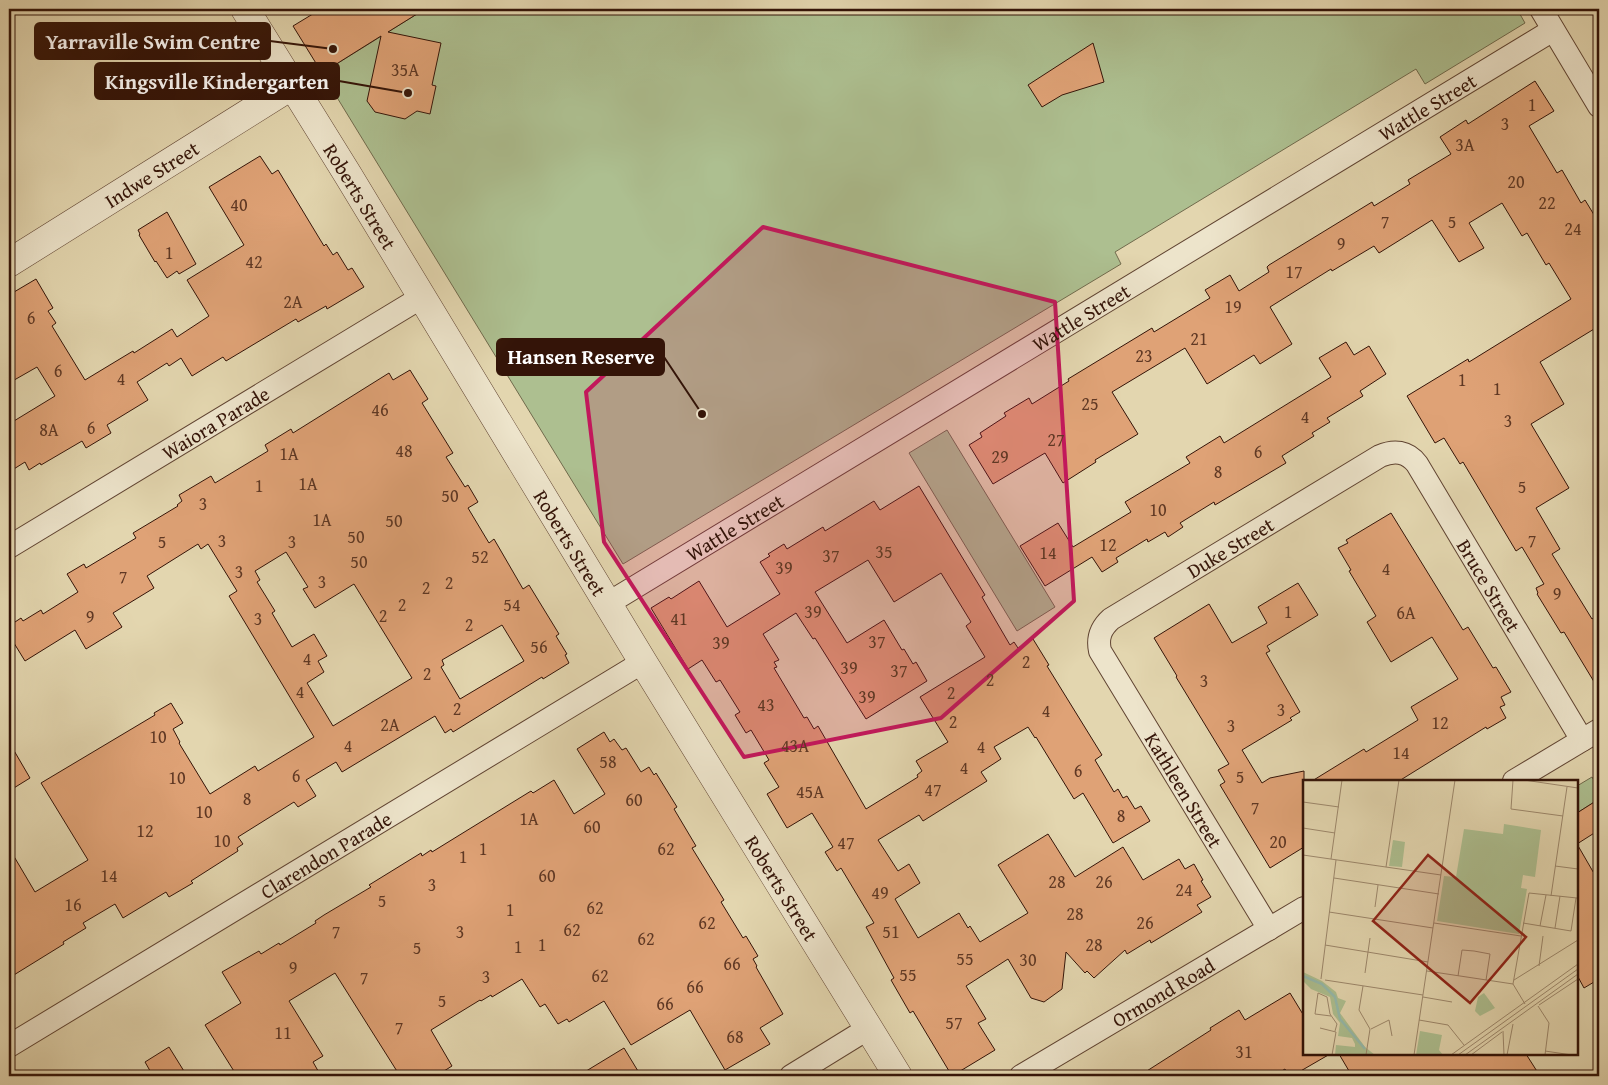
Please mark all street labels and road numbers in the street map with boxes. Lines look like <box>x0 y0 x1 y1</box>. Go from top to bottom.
street label: Wattle Street <box>1372 66 1481 147</box>
street label: Indwe Street <box>99 133 204 214</box>
street label: Roberts Street <box>317 137 404 255</box>
street label: Wattle Street <box>1026 276 1135 358</box>
street label: Waiora Parade <box>156 378 275 466</box>
street label: Roberts Street <box>527 484 614 601</box>
street label: Wattle Street <box>680 486 789 568</box>
street label: Duke Street <box>1181 509 1279 585</box>
street label: Bruce Street <box>1450 533 1528 637</box>
street label: Kathleen Street <box>1138 727 1230 853</box>
street label: Clarendon Parade <box>254 803 397 905</box>
street label: Roberts Street <box>738 829 826 946</box>
street label: Ormond Road <box>1106 950 1220 1034</box>

